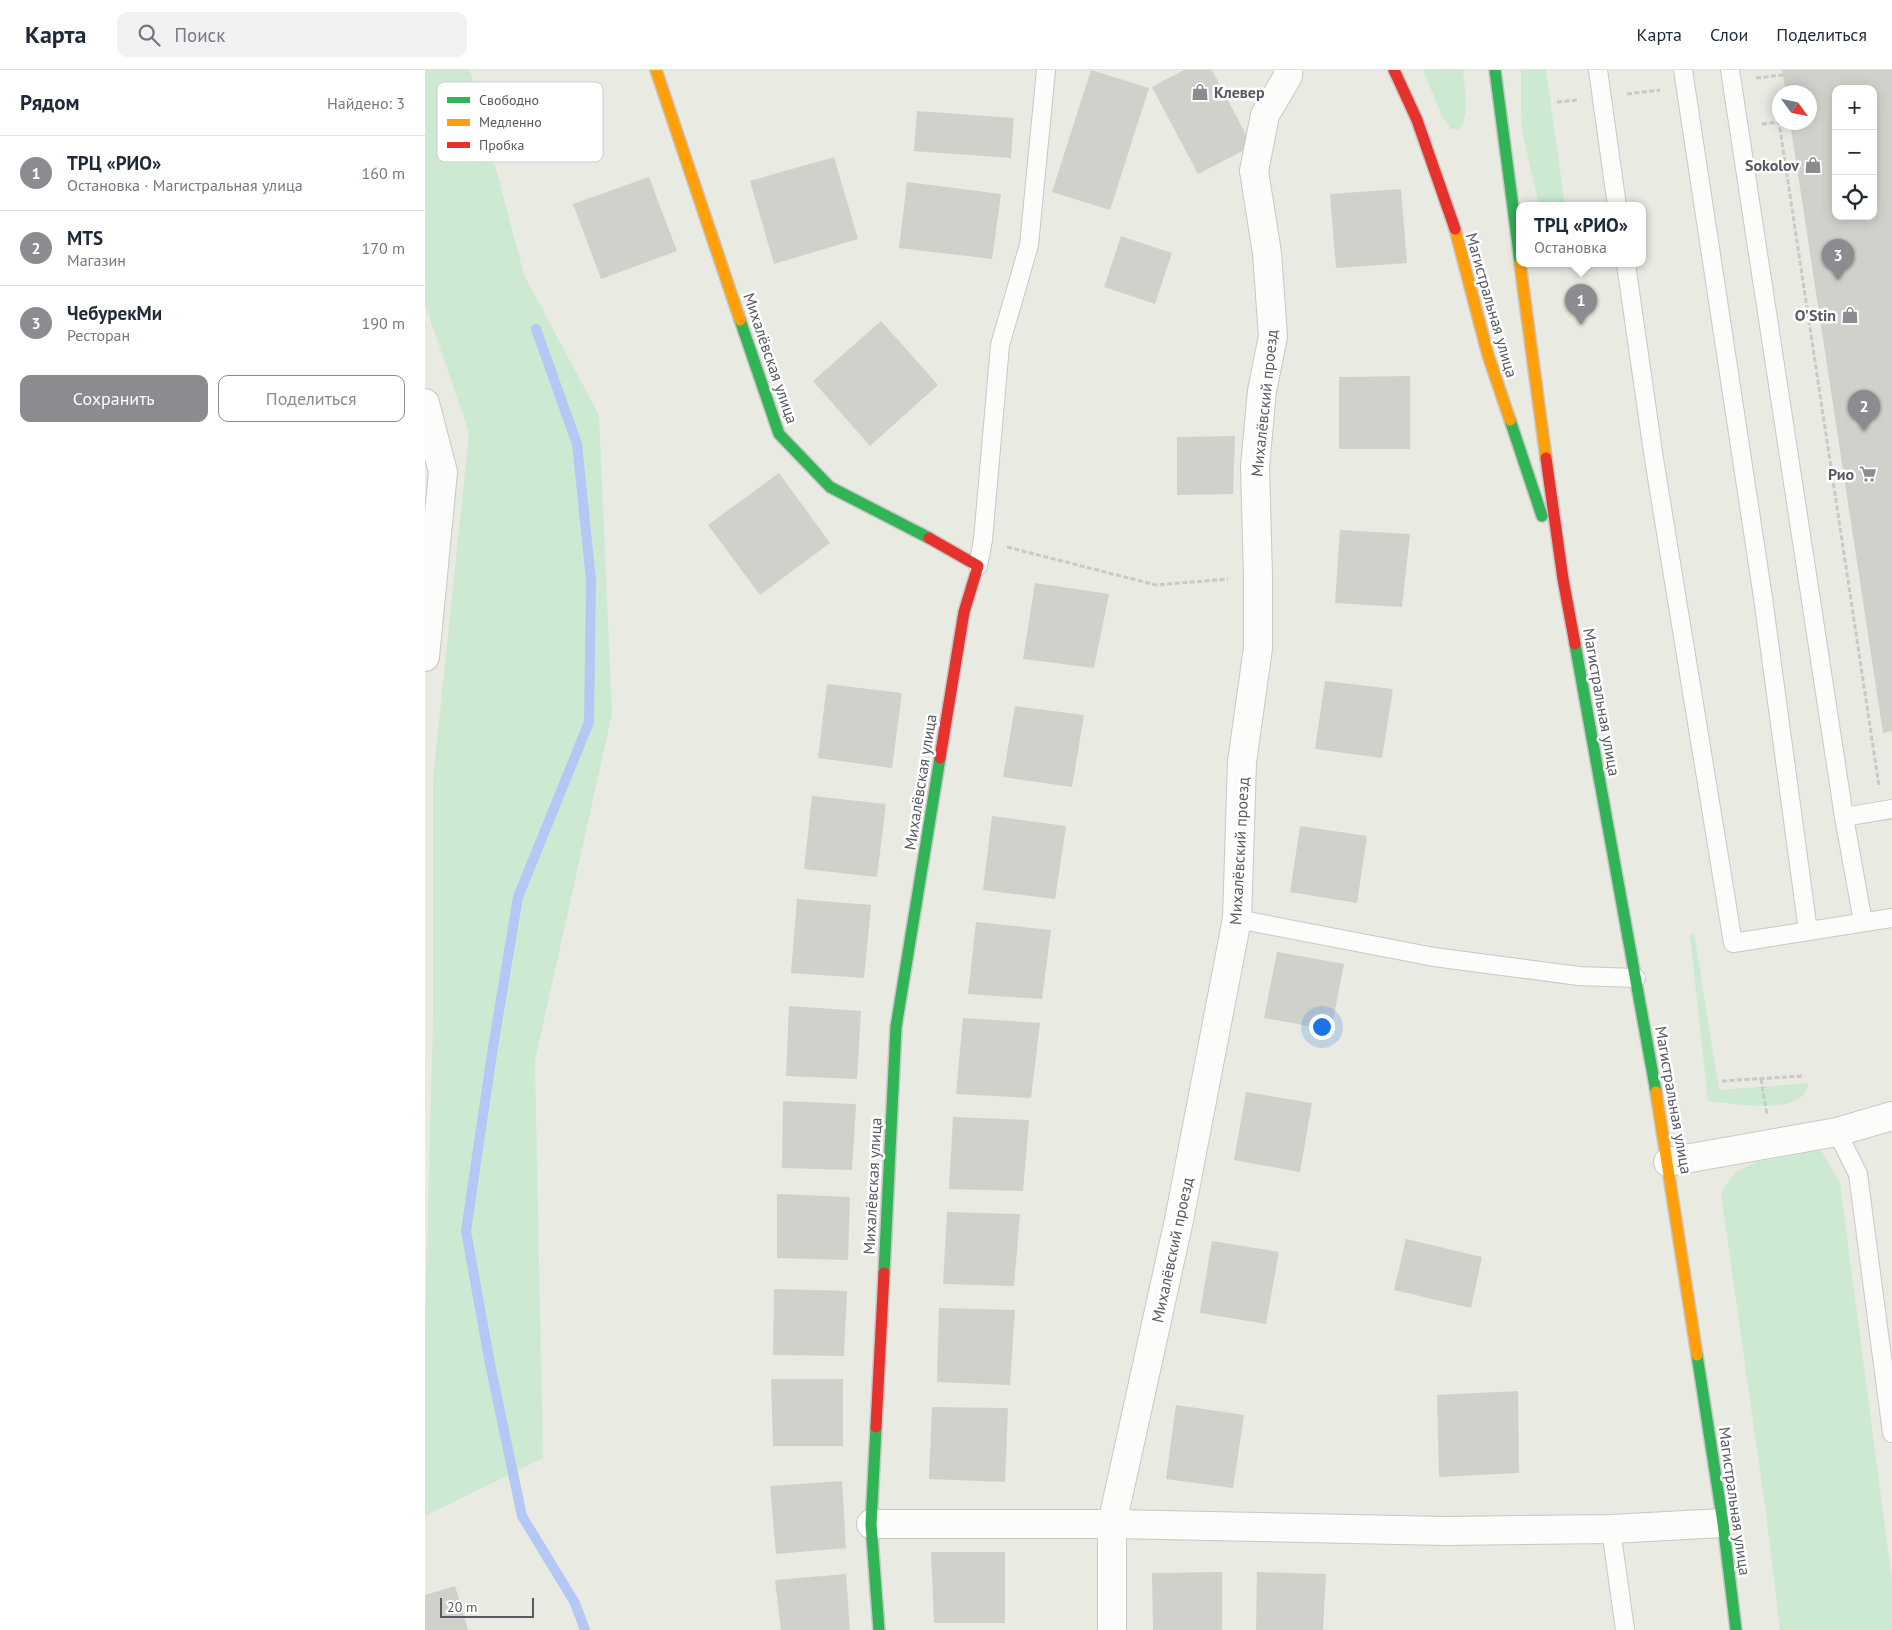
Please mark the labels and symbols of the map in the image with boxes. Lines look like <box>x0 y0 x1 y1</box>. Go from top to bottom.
legend <box>437 82 603 162</box>
shop icon: Клевер <box>1190 82 1210 102</box>
place label: Клевер <box>1214 82 1265 102</box>
north arrow <box>1772 85 1817 130</box>
text: Свободно <box>479 91 539 109</box>
text: Медленно <box>479 113 542 131</box>
text: Пробка <box>479 136 524 154</box>
place label: Sokolov <box>1745 155 1799 175</box>
shop icon: Sokolov <box>1803 155 1823 175</box>
street label: Магистральная улица <box>1462 230 1522 380</box>
pin: 3 <box>1822 239 1854 280</box>
pin: 1 <box>1565 284 1597 325</box>
street label: Михалёвская улица <box>739 290 803 426</box>
place label: O'Stin <box>1795 305 1836 325</box>
shop icon: O'Stin <box>1840 305 1860 325</box>
street label: Михалёвский проезд <box>1246 328 1282 478</box>
pin: 2 <box>1848 390 1880 431</box>
place label: Рио <box>1828 464 1854 484</box>
supermarket icon: Рио <box>1858 464 1878 484</box>
street label: Магистральная улица <box>1579 627 1625 777</box>
street label: Михалёвская улица <box>899 713 941 851</box>
street label: Михалёвский проезд <box>1225 776 1253 925</box>
your location <box>1309 1014 1335 1040</box>
street label: Магистральная улица <box>1651 1025 1697 1175</box>
street label: Михалёвская улица <box>858 1117 886 1255</box>
street label: Михалёвский проезд <box>1147 1175 1197 1324</box>
street label: Магистральная улица <box>1715 1425 1755 1577</box>
scale bar <box>440 1595 534 1618</box>

